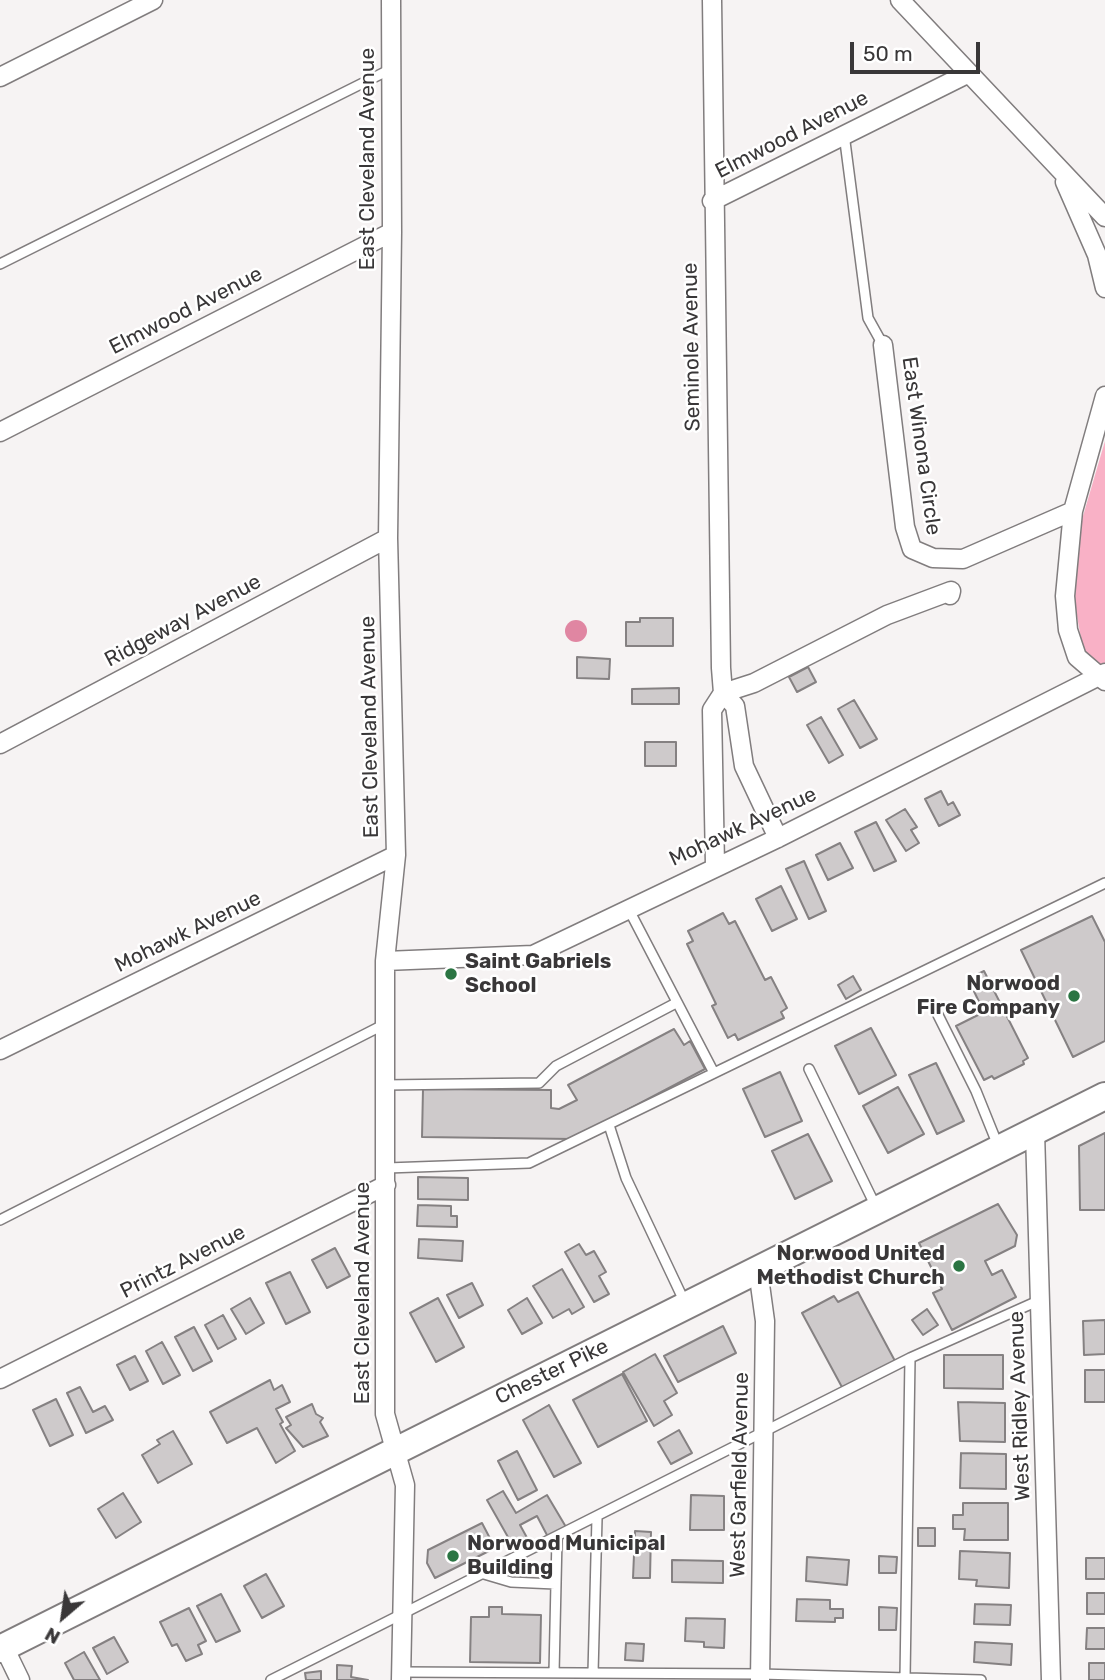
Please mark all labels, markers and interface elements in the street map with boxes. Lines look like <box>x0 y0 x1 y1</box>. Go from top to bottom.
scale bar <box>853 28 982 72</box>
text: 50 m <box>863 41 913 66</box>
street label: East Cleveland Avenue <box>355 48 381 270</box>
street label: Elmwood Avenue <box>711 86 873 184</box>
street label: Elmwood Avenue <box>105 262 267 360</box>
street label: Seminole Avenue <box>678 262 706 432</box>
street label: East Winona Circle <box>896 355 946 537</box>
street label: Ridgeway Avenue <box>100 569 266 673</box>
street label: East Cleveland Avenue <box>355 616 385 838</box>
street label: Mohawk Avenue <box>665 782 821 872</box>
street label: Mohawk Avenue <box>111 886 265 978</box>
place label: Saint Gabriels School <box>465 949 611 999</box>
marker: Saint Gabriels School <box>443 966 459 982</box>
place label: Norwood Fire Company <box>917 971 1060 1021</box>
marker: Norwood Fire Company <box>1066 988 1082 1004</box>
street label: East Cleveland Avenue <box>350 1182 376 1404</box>
street label: Printz Avenue <box>116 1220 250 1304</box>
place label: Norwood United Methodist Church <box>756 1241 945 1291</box>
marker: Norwood United Methodist Church <box>951 1258 967 1274</box>
street label: West Ridley Avenue <box>1004 1310 1036 1502</box>
street label: Chester Pike <box>491 1334 613 1410</box>
street label: West Garfield Avenue <box>726 1372 754 1578</box>
place label: Norwood Municipal Building <box>467 1531 666 1581</box>
marker: Norwood Municipal Building <box>445 1548 461 1564</box>
north arrow <box>28 1582 98 1652</box>
text: N <box>41 1622 64 1649</box>

